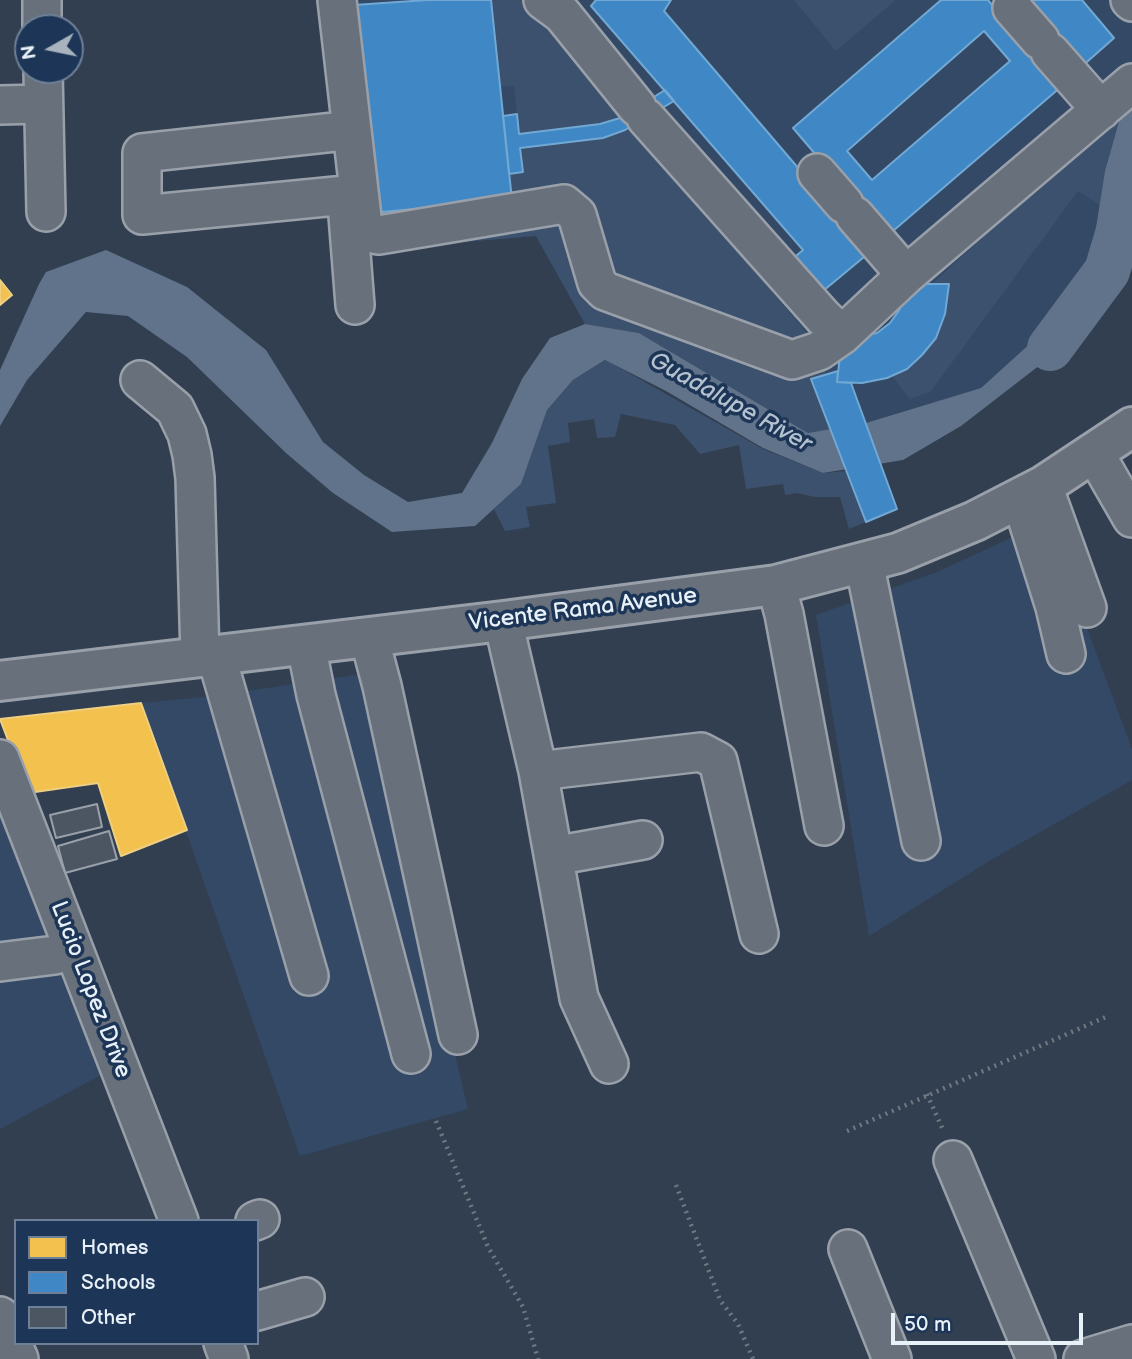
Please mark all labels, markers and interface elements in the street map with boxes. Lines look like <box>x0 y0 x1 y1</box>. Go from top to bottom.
north arrow <box>14 14 84 84</box>
text: N <box>17 43 42 61</box>
water label: Guadalupe River <box>644 347 816 459</box>
street label: Vicente Rama Avenue <box>467 582 699 638</box>
street label: Lucio Lopez Drive <box>44 898 136 1082</box>
legend <box>14 1219 259 1345</box>
text: Homes <box>81 1235 149 1260</box>
text: Schools <box>81 1270 155 1295</box>
scale bar <box>894 1300 1086 1344</box>
text: Other <box>81 1305 135 1330</box>
text: 50 m <box>904 1312 951 1337</box>

